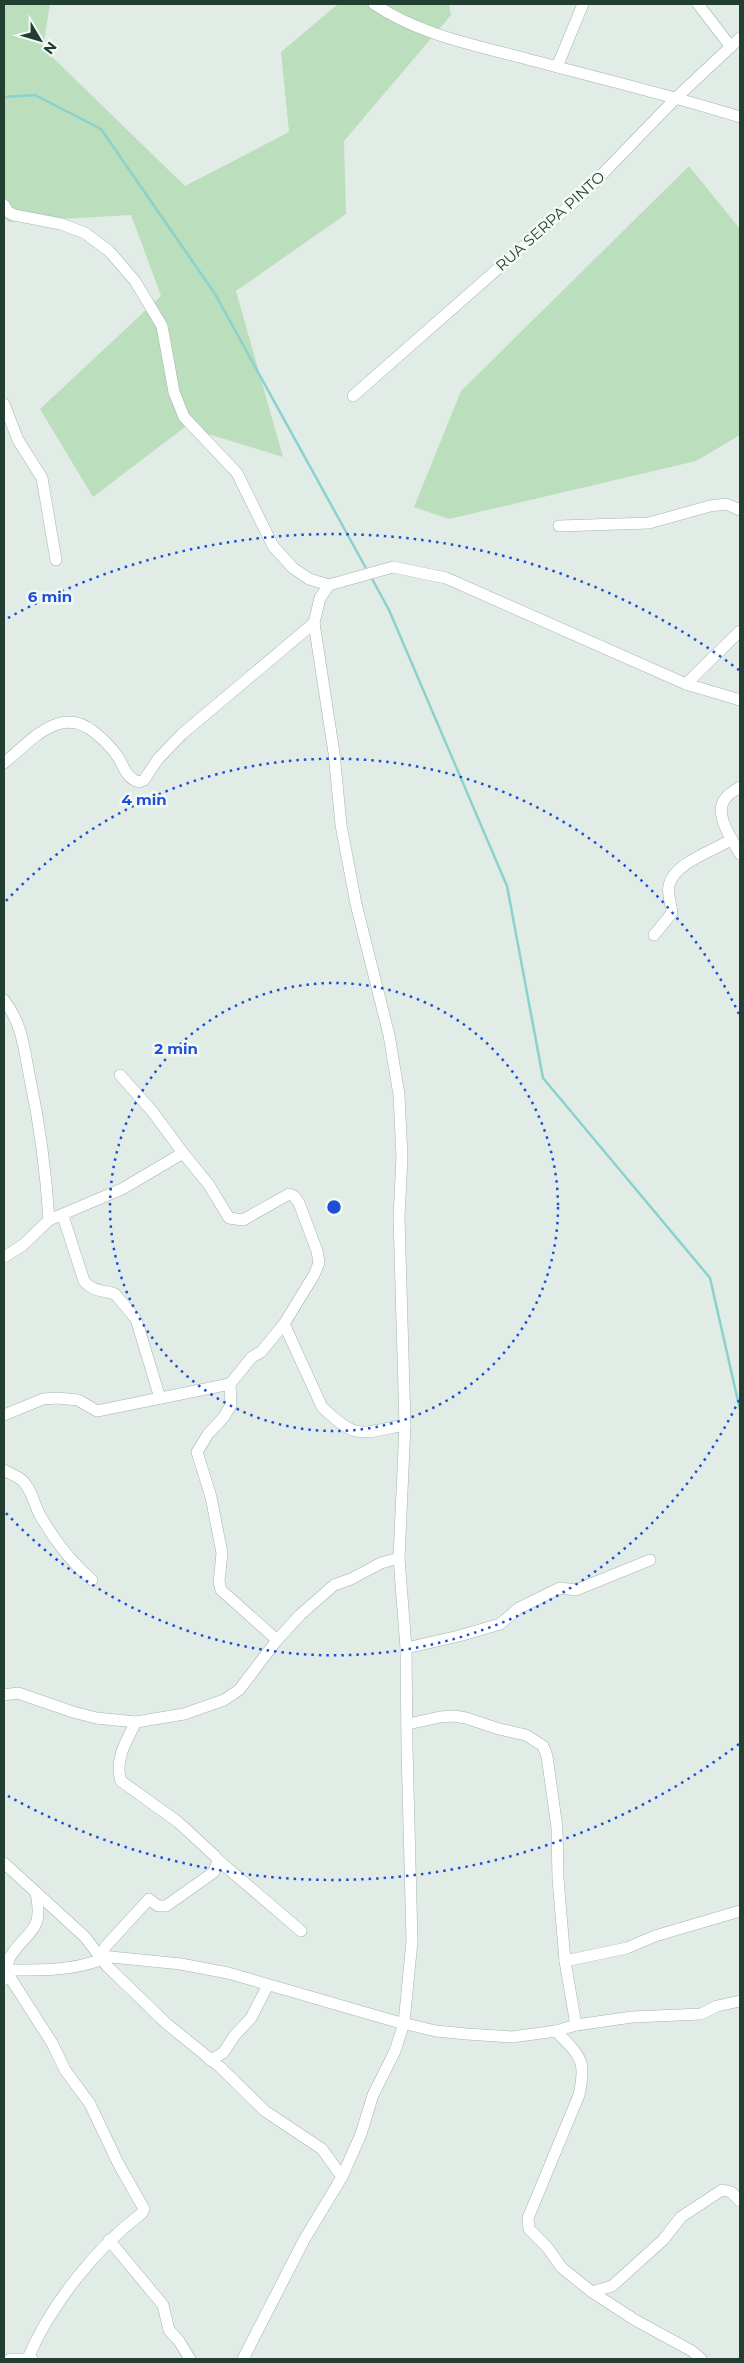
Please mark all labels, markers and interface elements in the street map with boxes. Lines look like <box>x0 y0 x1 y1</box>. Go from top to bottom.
north arrow <box>15 15 65 65</box>
text: N <box>40 38 61 58</box>
street label: RUA SERPA PINTO <box>491 167 609 275</box>
text: 6 min <box>28 587 72 606</box>
text: 4 min <box>121 790 167 809</box>
text: 2 min <box>154 1039 198 1058</box>
centre of rings <box>325 1198 343 1216</box>

